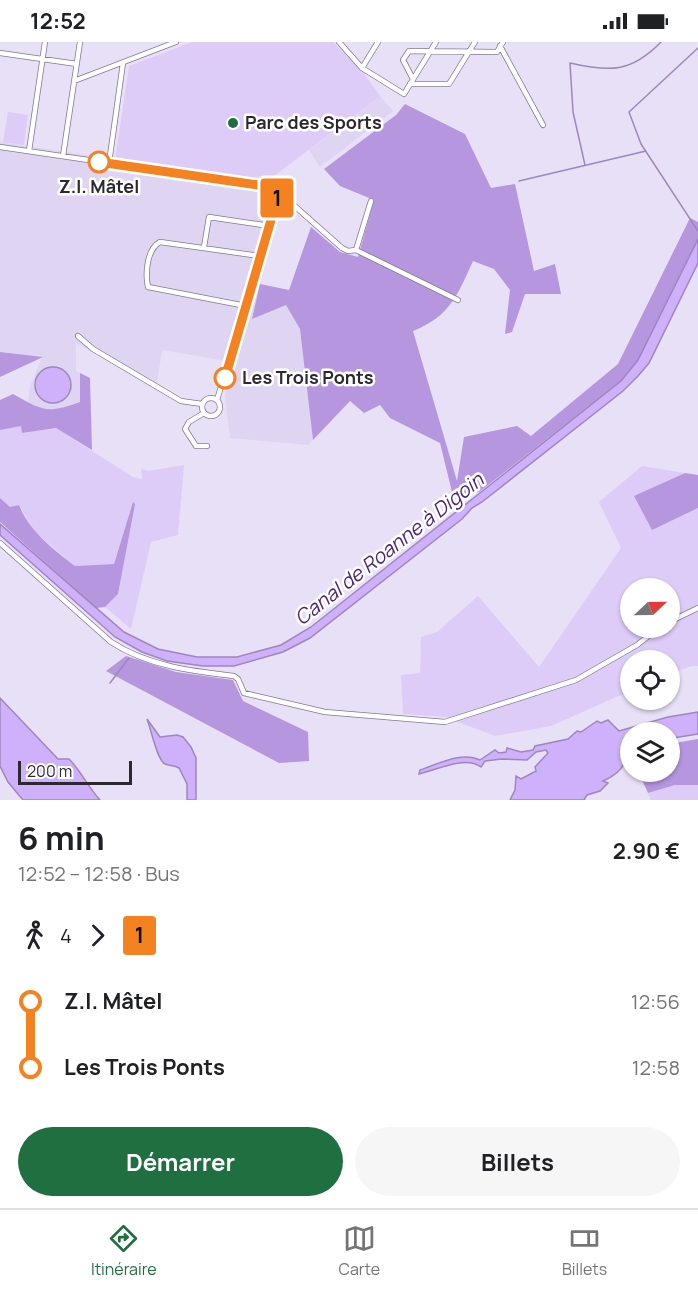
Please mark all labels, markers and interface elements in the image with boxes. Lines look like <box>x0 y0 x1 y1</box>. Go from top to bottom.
text: 12:52 <box>30 6 86 36</box>
place label: Parc des Sports <box>245 110 382 134</box>
marker: Parc des Sports <box>226 116 240 130</box>
marker: Z.I. Mâtel <box>88 151 110 173</box>
place label: Z.I. Mâtel <box>59 174 139 198</box>
line badge: 1 <box>258 178 296 218</box>
text: 1 <box>272 184 282 212</box>
place label: Les Trois Ponts <box>242 365 374 389</box>
marker: Les Trois Ponts <box>214 367 236 389</box>
water label: Canal de Roanne à Digoin <box>289 466 490 631</box>
north arrow <box>620 578 680 638</box>
map controls <box>620 578 680 782</box>
button: locate <box>620 650 680 710</box>
button: layers <box>620 722 680 782</box>
scale bar <box>18 758 132 786</box>
text: 200 m <box>27 760 72 782</box>
text: 6 min <box>18 815 105 860</box>
text: 2.90 € <box>613 836 680 866</box>
text: 12:52 – 12:58 · Bus <box>18 860 180 887</box>
icon: walk <box>18 919 51 952</box>
icon: forward <box>81 919 114 952</box>
text: 1 <box>135 921 144 949</box>
text: 4 <box>60 922 72 949</box>
text: Z.I. Mâtel <box>64 986 162 1016</box>
text: 12:56 <box>631 988 680 1015</box>
text: Les Trois Ponts <box>64 1052 225 1082</box>
text: 12:58 <box>632 1054 680 1081</box>
button: Démarrer <box>18 1127 343 1196</box>
button: Billets <box>355 1127 680 1196</box>
tab: Itinéraire <box>91 1222 157 1280</box>
tab: Carte <box>339 1222 380 1280</box>
tab: Billets <box>562 1222 607 1280</box>

